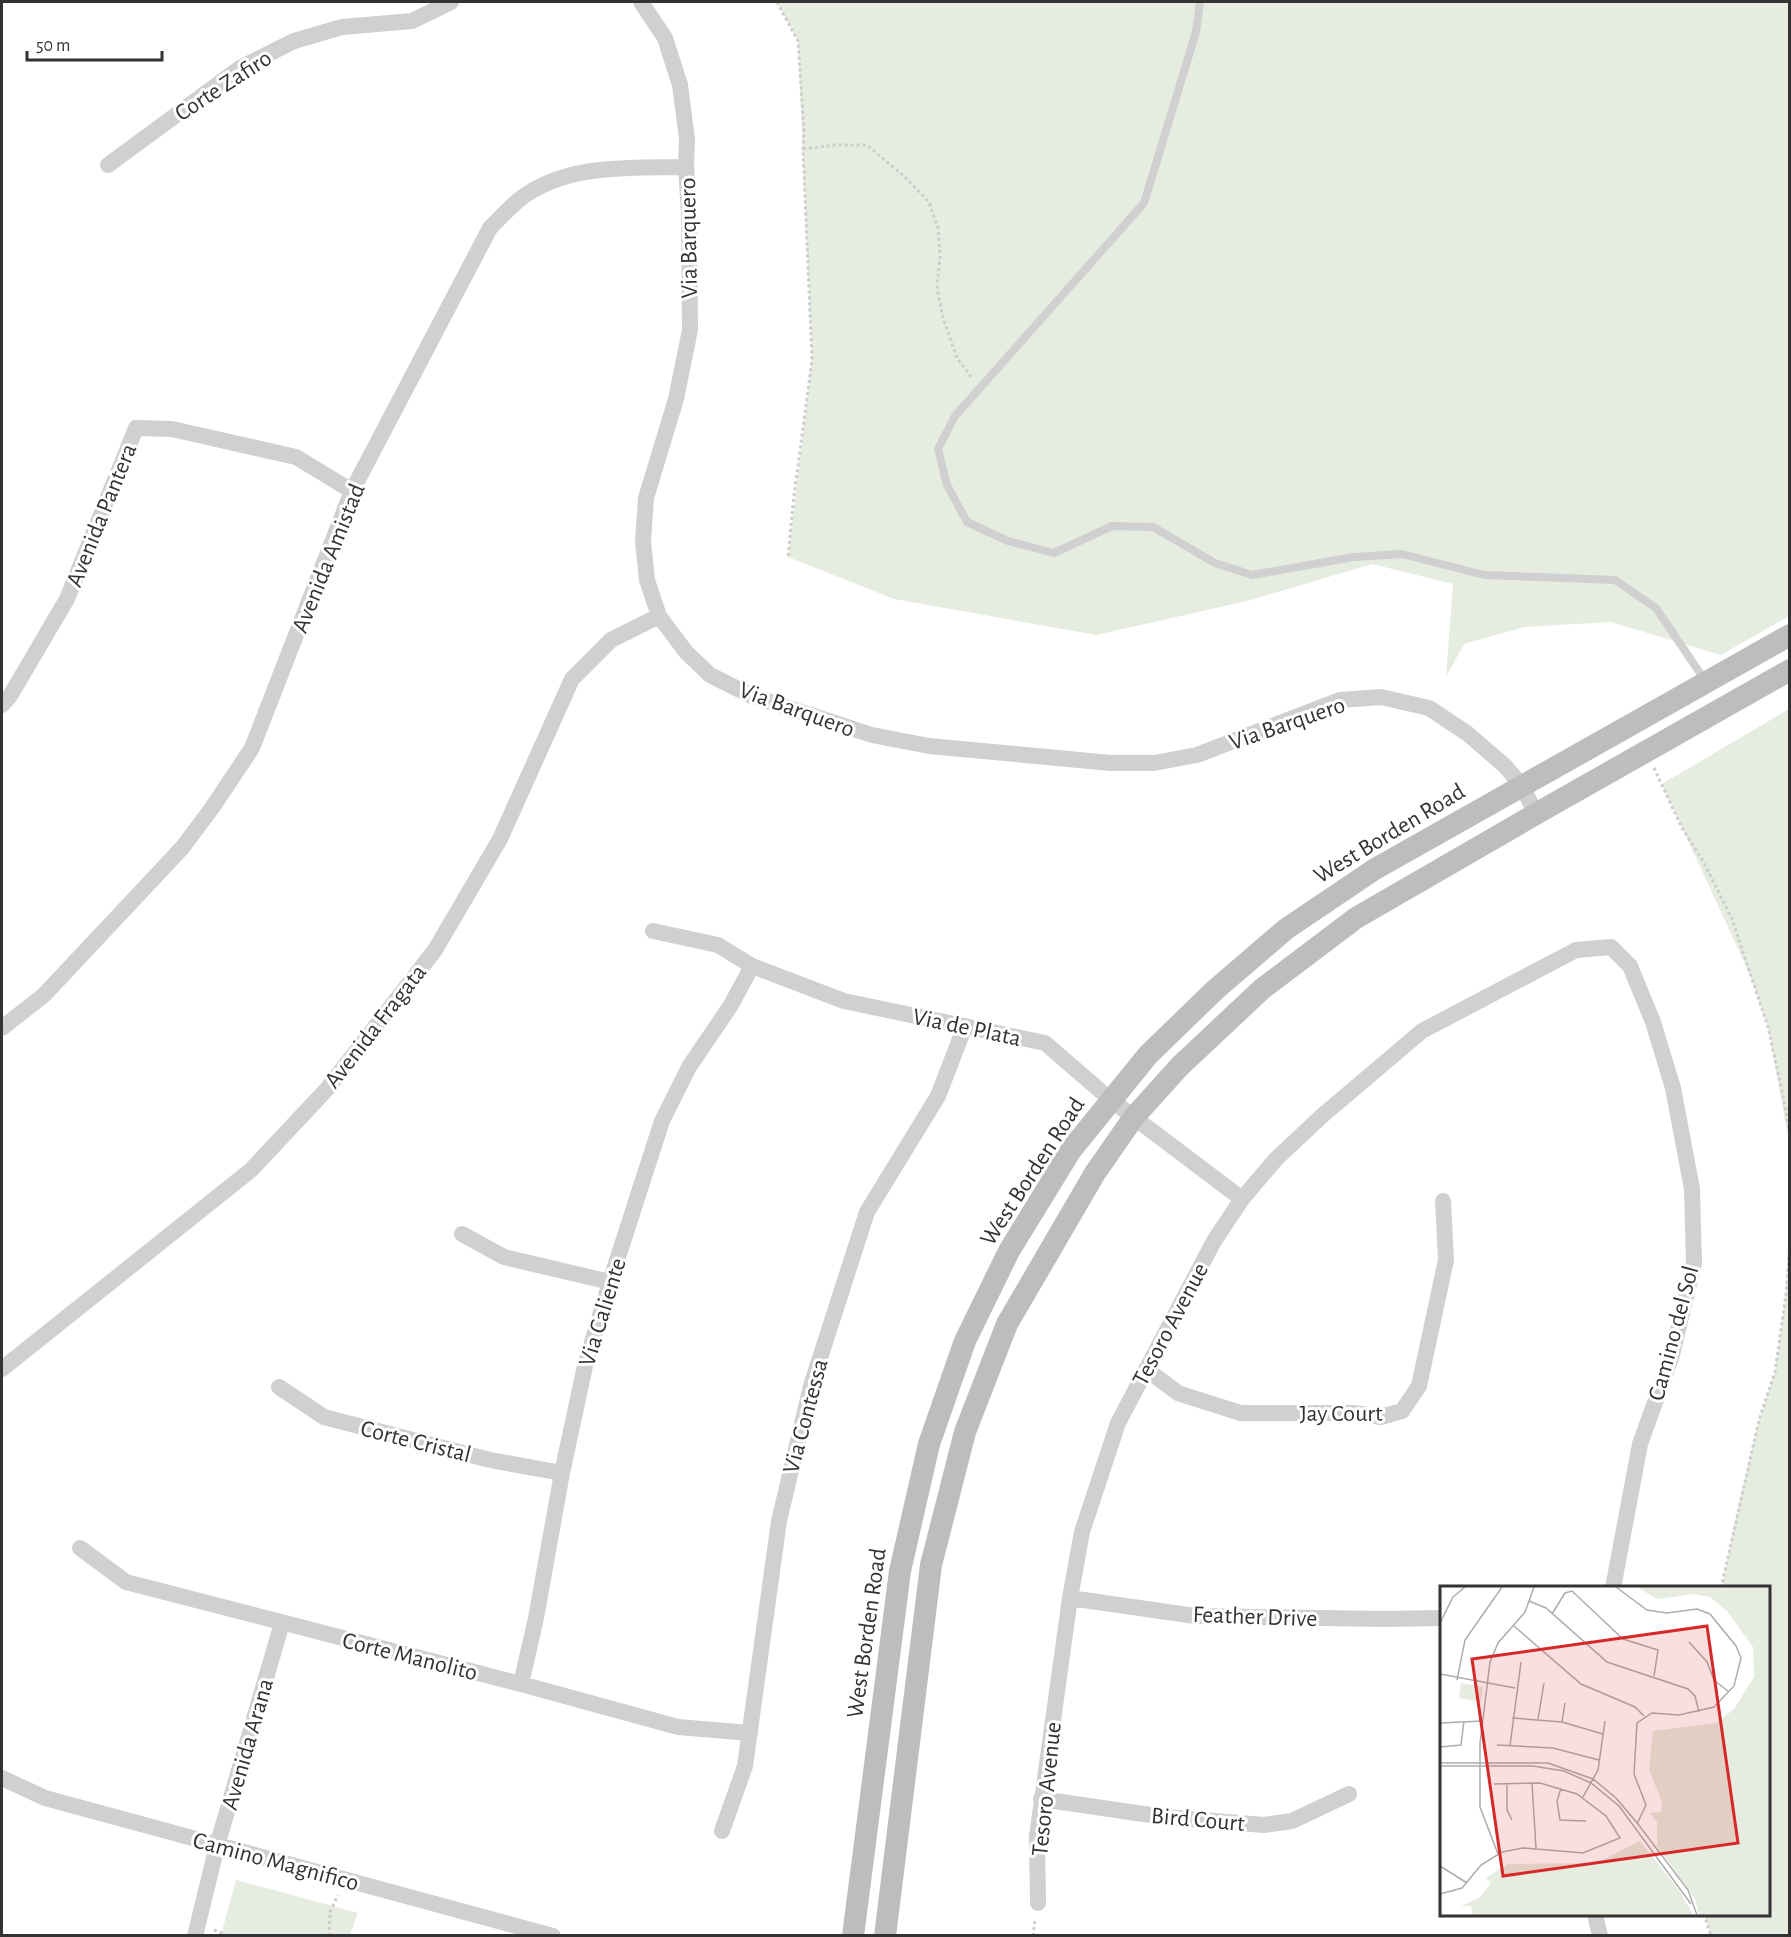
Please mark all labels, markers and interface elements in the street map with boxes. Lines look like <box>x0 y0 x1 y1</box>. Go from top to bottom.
scale bar <box>27 24 162 62</box>
text: 50 m <box>36 37 70 55</box>
street label: Corte Zafiro <box>171 46 276 126</box>
street label: Via Barquero <box>676 177 702 299</box>
street label: Avenida Pantera <box>62 440 142 590</box>
street label: Avenida Amistad <box>288 480 370 636</box>
street label: Via Barquero <box>736 678 858 742</box>
street label: Via Barquero <box>1226 693 1348 755</box>
street label: West Borden Road <box>1310 779 1469 888</box>
street label: Avenida Fragata <box>320 960 431 1093</box>
street label: Via de Plata <box>910 1005 1023 1051</box>
street label: West Borden Road <box>976 1093 1090 1250</box>
street label: Via Caliente <box>575 1255 631 1369</box>
street label: Tesoro Avenue <box>1129 1259 1213 1390</box>
street label: Camino del Sol <box>1644 1263 1703 1403</box>
street label: Via Contessa <box>779 1356 833 1476</box>
street label: Jay Court <box>1299 1402 1383 1426</box>
street label: Corte Cristal <box>358 1417 473 1467</box>
street label: West Borden Road <box>843 1547 891 1720</box>
inset map <box>1440 1586 1770 1916</box>
street label: Feather Drive <box>1192 1603 1318 1631</box>
street label: Corte Manolito <box>340 1629 480 1685</box>
street label: Avenida Arana <box>218 1676 278 1813</box>
street label: Tesoro Avenue <box>1028 1721 1066 1858</box>
street label: Bird Court <box>1150 1804 1246 1836</box>
street label: Camino Magnifico <box>190 1828 361 1896</box>

